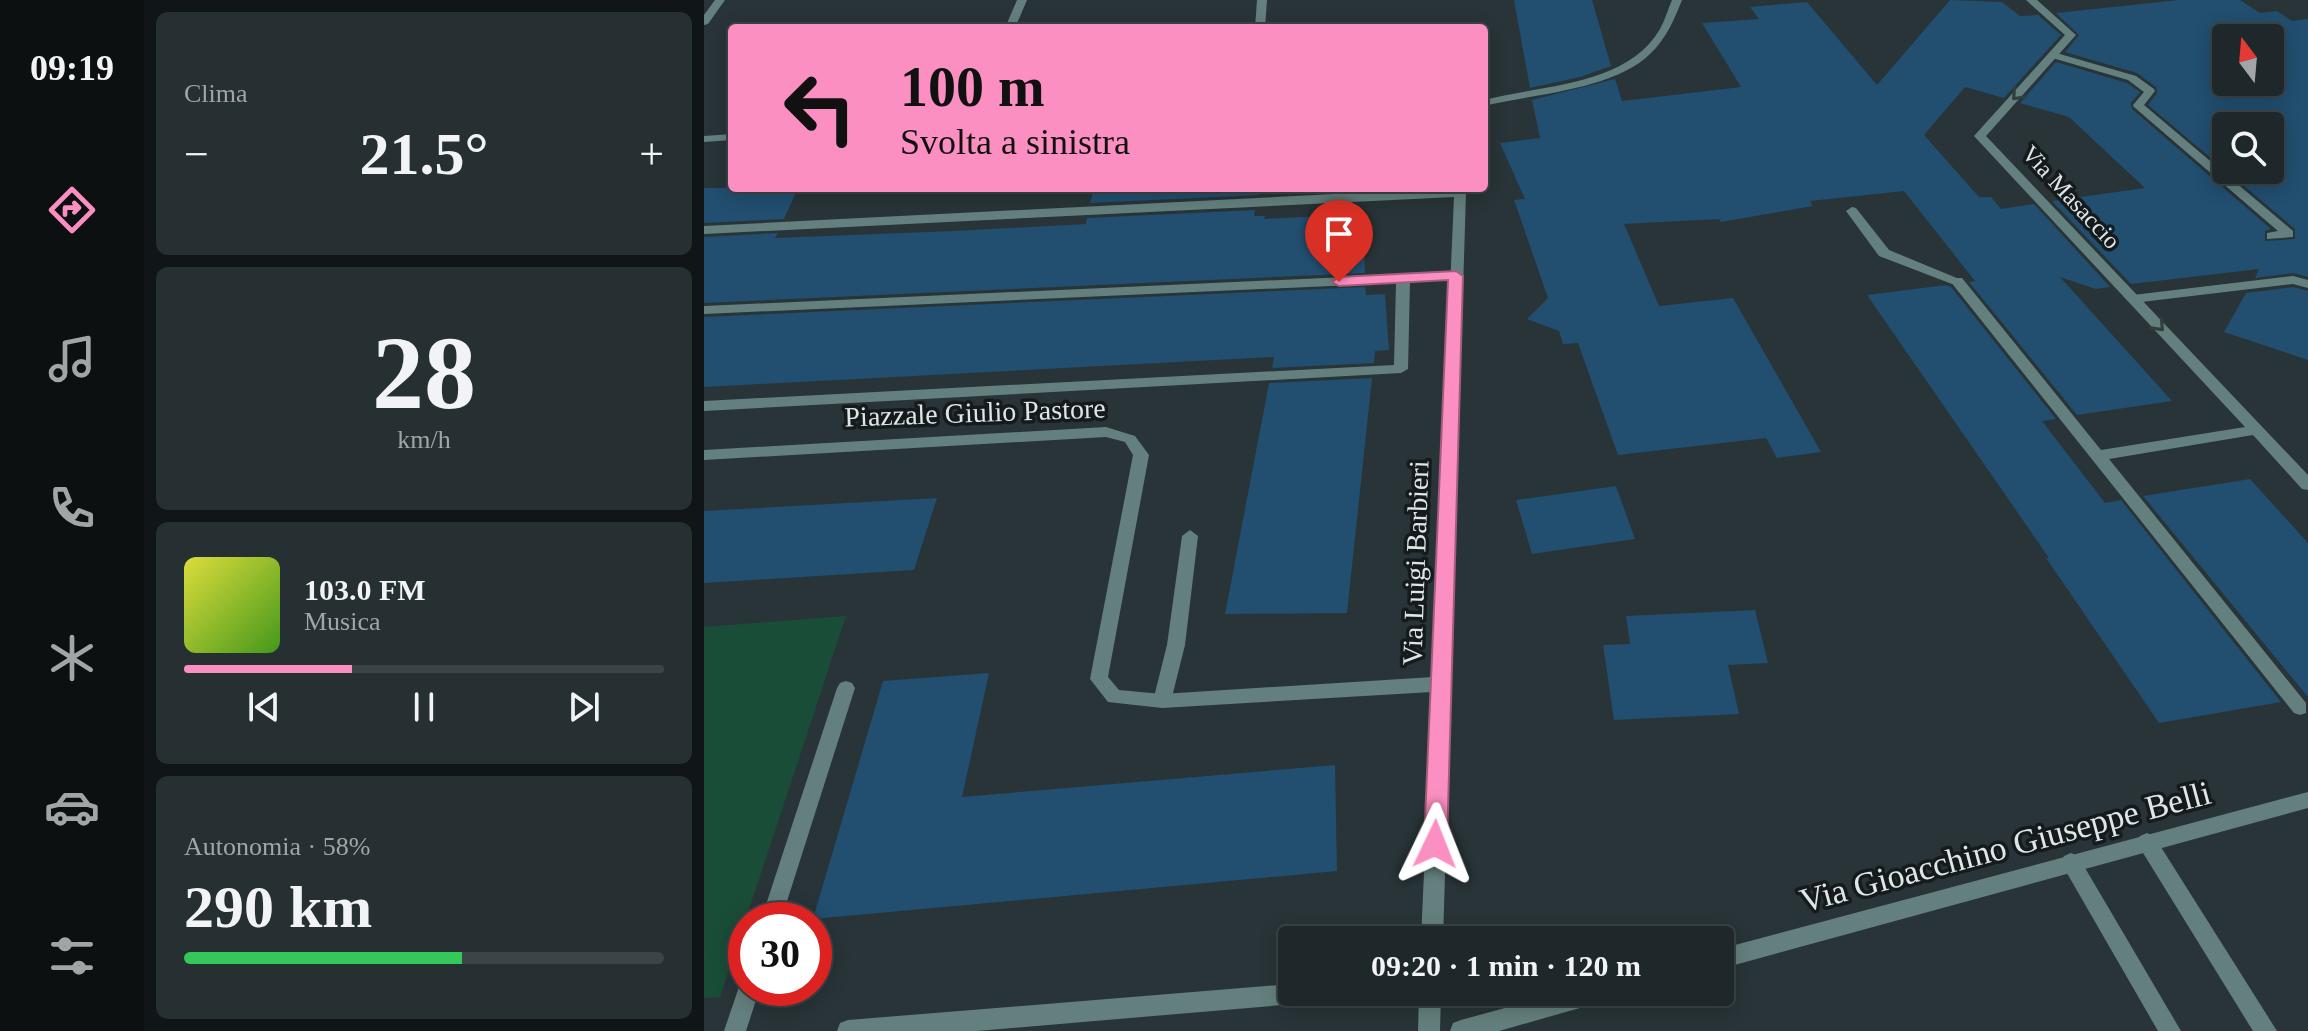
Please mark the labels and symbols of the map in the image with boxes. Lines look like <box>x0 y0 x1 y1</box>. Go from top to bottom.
north arrow <box>2212 24 2284 96</box>
one-way arrow <box>2013 85 2027 100</box>
street label: Via Masaccio <box>2017 140 2125 254</box>
pin <box>1305 200 1373 282</box>
one-way arrow <box>2149 317 2164 331</box>
street label: Piazzale Giulio Pastore <box>844 392 1106 433</box>
street label: Via Luigi Barbieri <box>1396 460 1435 666</box>
street label: Via Gioacchino Giuseppe Belli <box>1796 774 2215 919</box>
position arrow <box>1393 802 1477 886</box>
speed limit sign: 30 <box>728 902 832 1006</box>

